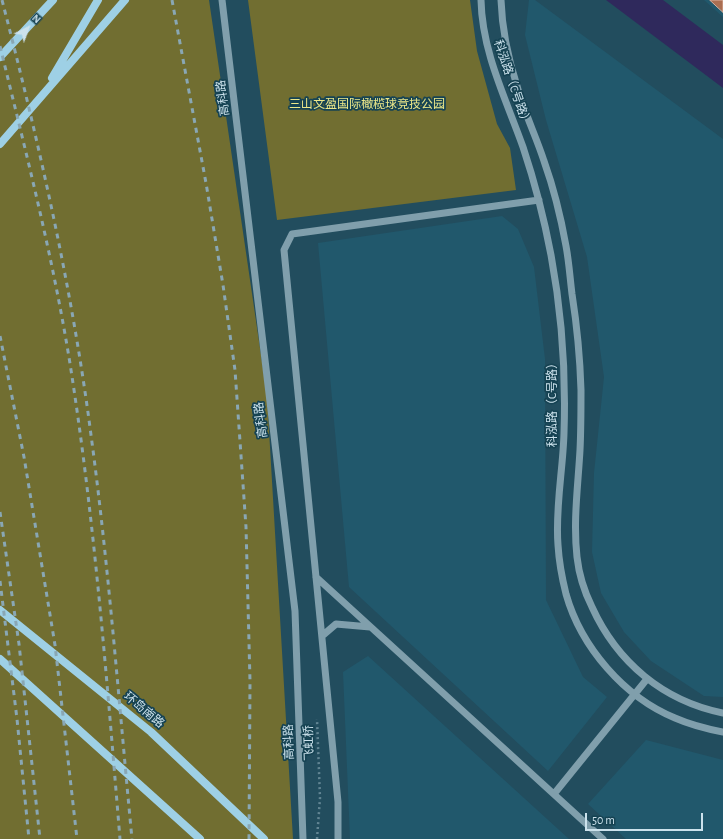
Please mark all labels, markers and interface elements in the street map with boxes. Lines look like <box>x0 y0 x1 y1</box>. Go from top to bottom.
north arrow <box>8 8 48 48</box>
text: N <box>30 12 43 25</box>
street label: 科泓路（C号路） <box>491 38 533 128</box>
street label: 高科路 <box>214 79 232 117</box>
park label: 三山文盈国际橄榄球竞技公园 <box>289 97 445 111</box>
street label: 科泓路（C号路） <box>545 357 559 447</box>
street label: 高科路 <box>252 401 270 439</box>
street label: 环岛南路 <box>121 689 167 731</box>
street label: 高科路 <box>281 724 297 760</box>
street label: 飞虹桥 <box>301 725 317 761</box>
scale bar <box>587 805 705 831</box>
text: 50 m <box>592 814 615 826</box>

